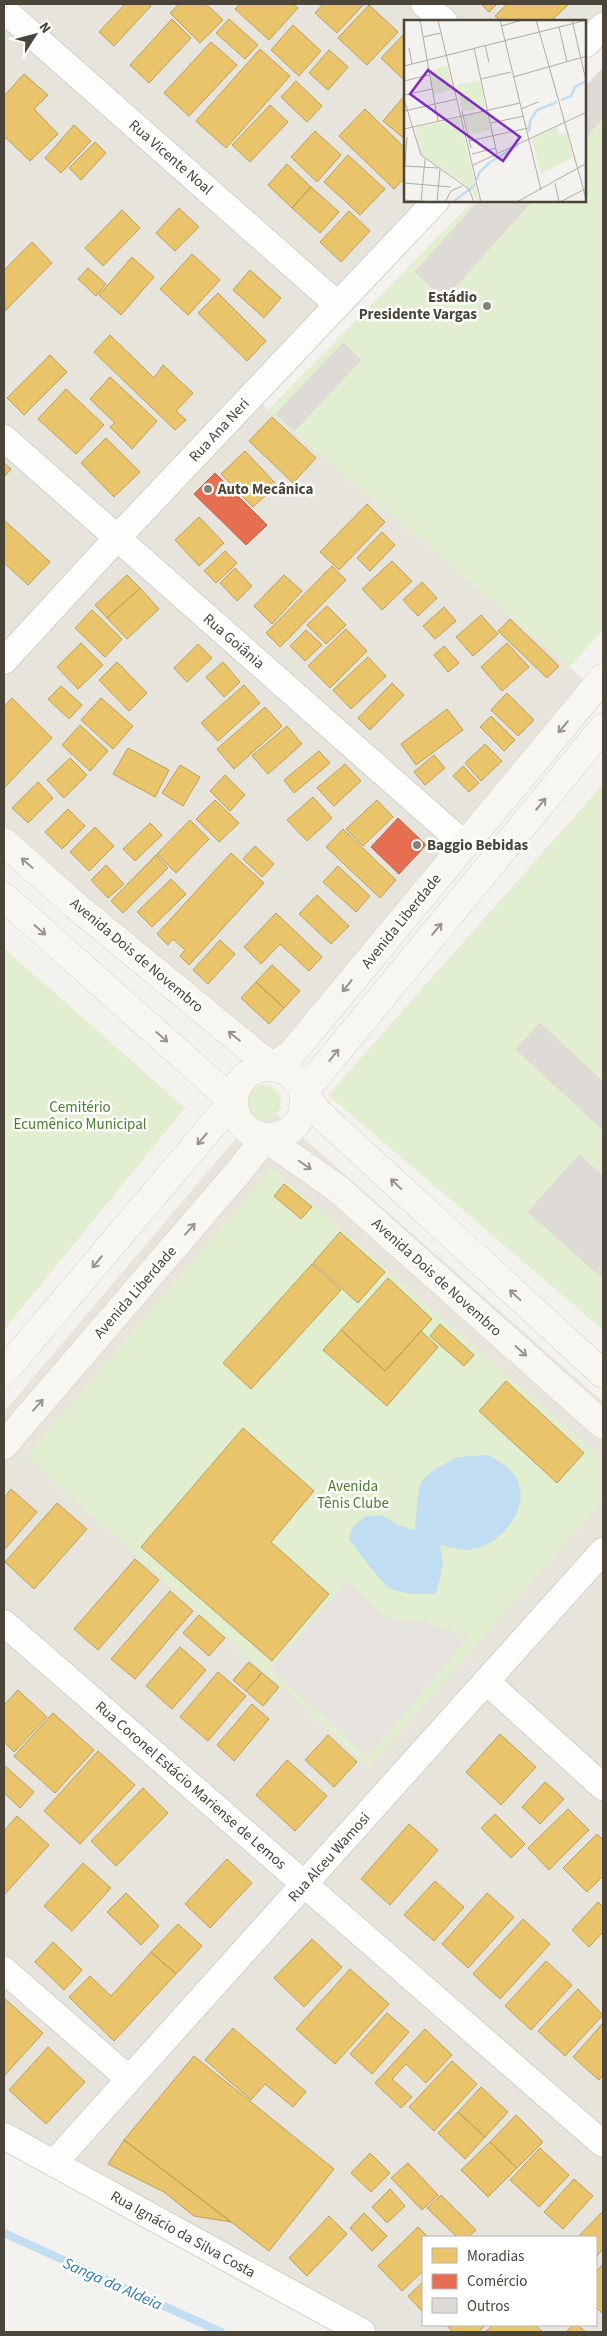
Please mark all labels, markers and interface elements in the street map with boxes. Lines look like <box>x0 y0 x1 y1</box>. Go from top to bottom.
north arrow <box>10 10 60 60</box>
text: N <box>34 18 56 38</box>
inset map <box>404 20 587 202</box>
street label: Rua Vicente Noal <box>124 115 217 200</box>
place label: Estádio Presidente Vargas <box>359 287 477 325</box>
marker: Estádio Presidente Vargas <box>481 300 493 312</box>
street label: Rua Ana Neri <box>184 394 254 467</box>
place label: Auto Mecânica <box>217 479 313 500</box>
marker: Auto Mecânica <box>202 483 214 495</box>
street label: Rua Goiânia <box>198 609 269 674</box>
one-way arrow <box>557 720 568 733</box>
one-way arrow <box>535 798 546 811</box>
place label: Baggio Bebidas <box>427 835 529 856</box>
marker: Baggio Bebidas <box>411 839 423 851</box>
one-way arrow <box>20 857 33 868</box>
street label: Avenida Liberdade <box>357 869 446 973</box>
street label: Avenida Dois de Novembro <box>65 893 208 1018</box>
one-way arrow <box>432 923 443 936</box>
one-way arrow <box>34 924 47 935</box>
one-way arrow <box>341 980 352 993</box>
one-way arrow <box>228 1030 241 1041</box>
one-way arrow <box>156 1031 169 1043</box>
one-way arrow <box>328 1048 339 1061</box>
park label: Cemitério Ecumênico Municipal <box>13 1097 147 1135</box>
one-way arrow <box>196 1132 208 1145</box>
one-way arrow <box>298 1160 312 1170</box>
one-way arrow <box>389 1178 402 1190</box>
street label: Avenida Dois de Novembro <box>367 1213 506 1342</box>
one-way arrow <box>184 1222 195 1235</box>
street label: Avenida Liberdade <box>89 1241 182 1343</box>
one-way arrow <box>91 1256 103 1269</box>
one-way arrow <box>509 1289 522 1301</box>
one-way arrow <box>514 1346 527 1357</box>
one-way arrow <box>33 1399 44 1412</box>
park label: Avenida Tênis Clube <box>317 1476 389 1514</box>
street label: Rua Coronel Estácio Mariense de Lemos <box>90 1696 291 1874</box>
street label: Rua Alceu Wamosi <box>283 1808 375 1907</box>
street label: Rua Ignácio da Silva Costa <box>106 2186 259 2283</box>
legend <box>422 2236 597 2326</box>
text: Moradias <box>467 2246 524 2267</box>
water label: Sanga da Aldeia <box>60 2252 166 2316</box>
text: Comércio <box>467 2271 527 2292</box>
text: Outros <box>467 2296 510 2317</box>

